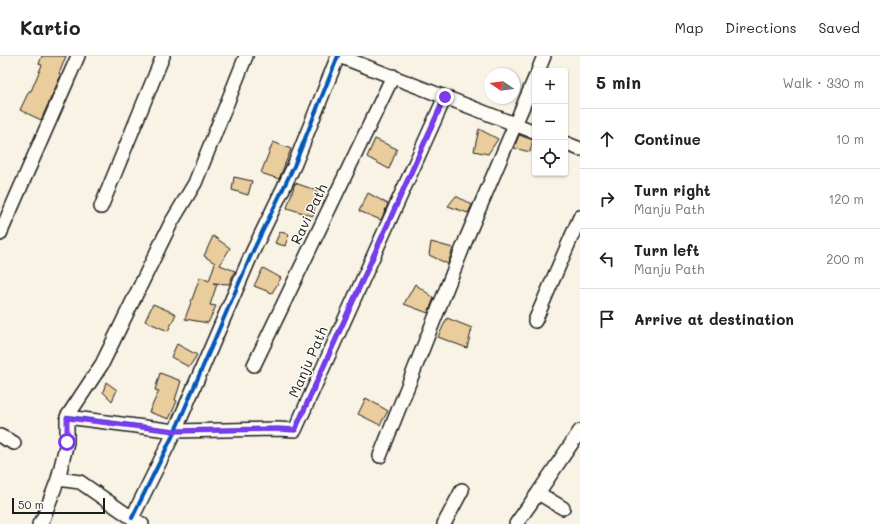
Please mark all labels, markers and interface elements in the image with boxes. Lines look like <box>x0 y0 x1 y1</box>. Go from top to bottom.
text: Kartio <box>20 15 80 40</box>
text: Map <box>675 18 703 37</box>
text: Directions <box>725 18 796 37</box>
text: Saved <box>818 18 860 37</box>
north arrow <box>484 68 520 104</box>
map controls <box>532 68 568 176</box>
button: + <box>532 68 568 104</box>
text: 5 min <box>596 71 641 93</box>
text: Walk · 330 m <box>783 74 864 91</box>
route end <box>436 88 454 106</box>
button: − <box>532 104 568 140</box>
icon: ahead <box>596 128 618 150</box>
text: Continue <box>634 129 701 149</box>
text: 10 m <box>836 130 864 147</box>
button: locate <box>532 140 568 176</box>
street label: Ravi Path <box>286 180 331 247</box>
text: Turn right <box>634 180 711 200</box>
icon: right <box>596 188 618 210</box>
text: 120 m <box>828 190 864 207</box>
text: Manju Path <box>634 200 704 217</box>
text: Turn left <box>634 240 699 260</box>
icon: left <box>596 248 618 270</box>
text: 200 m <box>826 250 864 267</box>
text: Manju Path <box>634 260 704 277</box>
icon: arrive <box>596 308 618 330</box>
text: Arrive at destination <box>634 309 794 329</box>
street label: Manju Path <box>283 323 332 400</box>
route start <box>58 433 76 451</box>
scale bar <box>12 496 105 515</box>
text: 50 m <box>18 497 44 512</box>

